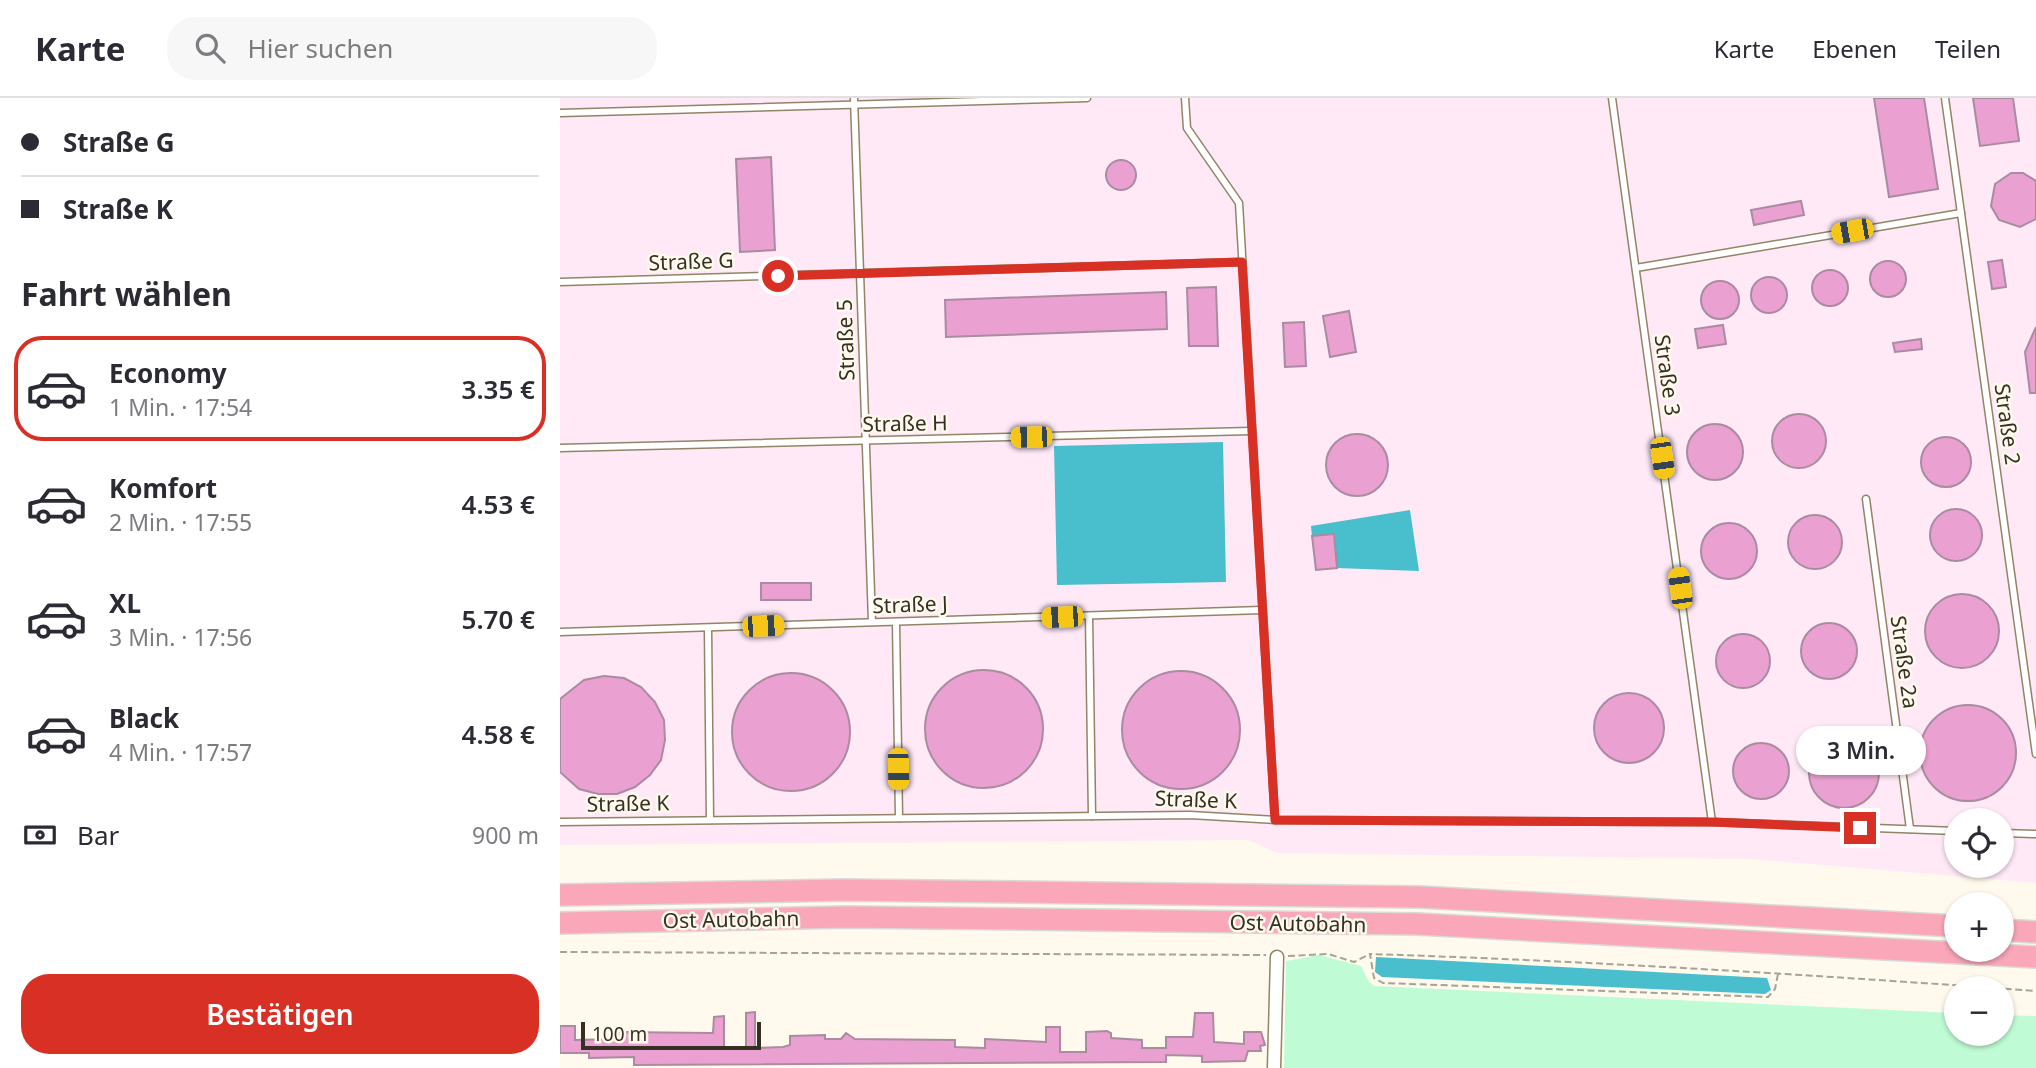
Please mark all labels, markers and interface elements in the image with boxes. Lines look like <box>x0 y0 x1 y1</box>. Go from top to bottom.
search box <box>167 17 657 80</box>
text: Karte <box>35 26 125 71</box>
icon: search <box>191 29 229 67</box>
text: Hier suchen <box>247 30 393 66</box>
text: Karte <box>1714 32 1774 65</box>
text: Ebenen <box>1812 32 1897 65</box>
text: Teilen <box>1935 32 2001 65</box>
text: Straße G <box>63 124 175 160</box>
text: Straße K <box>63 191 173 227</box>
car <box>1830 217 1875 245</box>
street label: Straße G <box>648 246 734 276</box>
route start <box>762 260 794 292</box>
text: Fahrt wählen <box>21 272 232 315</box>
street label: Straße 5 <box>830 299 860 381</box>
street label: Straße 3 <box>1648 333 1688 417</box>
text: Economy <box>109 355 227 391</box>
icon: car <box>25 357 88 420</box>
text: 3.35 € <box>462 371 535 407</box>
street label: Straße 2 <box>1988 382 2028 466</box>
text: 1 Min. · 17:54 <box>109 391 252 423</box>
street label: Straße H <box>862 408 948 438</box>
car <box>1010 426 1053 448</box>
car <box>1649 436 1676 480</box>
text: Komfort <box>109 470 217 506</box>
icon: car <box>25 472 88 535</box>
text: 4.53 € <box>462 486 535 522</box>
text: 2 Min. · 17:55 <box>109 506 252 538</box>
car <box>1667 566 1694 610</box>
text: XL <box>109 585 141 621</box>
icon: car <box>25 587 88 650</box>
street label: Straße J <box>872 589 948 619</box>
text: 5.70 € <box>462 601 535 637</box>
car <box>1041 606 1084 628</box>
street label: Straße 2a <box>1885 614 1925 710</box>
car <box>742 615 785 637</box>
text: 3 Min. · 17:56 <box>109 621 252 653</box>
text: Black <box>109 700 179 736</box>
icon: car <box>25 702 88 765</box>
text: 4.58 € <box>462 716 535 752</box>
callout: 3 Min. <box>1795 726 1925 776</box>
text: 3 Min. <box>1827 734 1895 766</box>
text: 4 Min. · 17:57 <box>109 736 252 768</box>
car <box>888 748 909 790</box>
street label: Straße K <box>1154 784 1238 814</box>
street label: Straße K <box>586 788 670 818</box>
map controls <box>1944 808 2014 1046</box>
button: locate <box>1944 808 2014 878</box>
route end <box>1844 812 1876 844</box>
icon: cash <box>21 816 59 854</box>
text: Bar <box>77 817 119 853</box>
text: 900 m <box>472 819 539 851</box>
button: + <box>1944 892 2014 962</box>
street label: Ost Autobahn <box>662 904 800 934</box>
street label: Ost Autobahn <box>1229 908 1367 938</box>
button: Bestätigen <box>21 974 539 1054</box>
button: − <box>1944 976 2014 1046</box>
scale bar <box>581 1019 761 1051</box>
text: 100 m <box>592 1021 647 1047</box>

